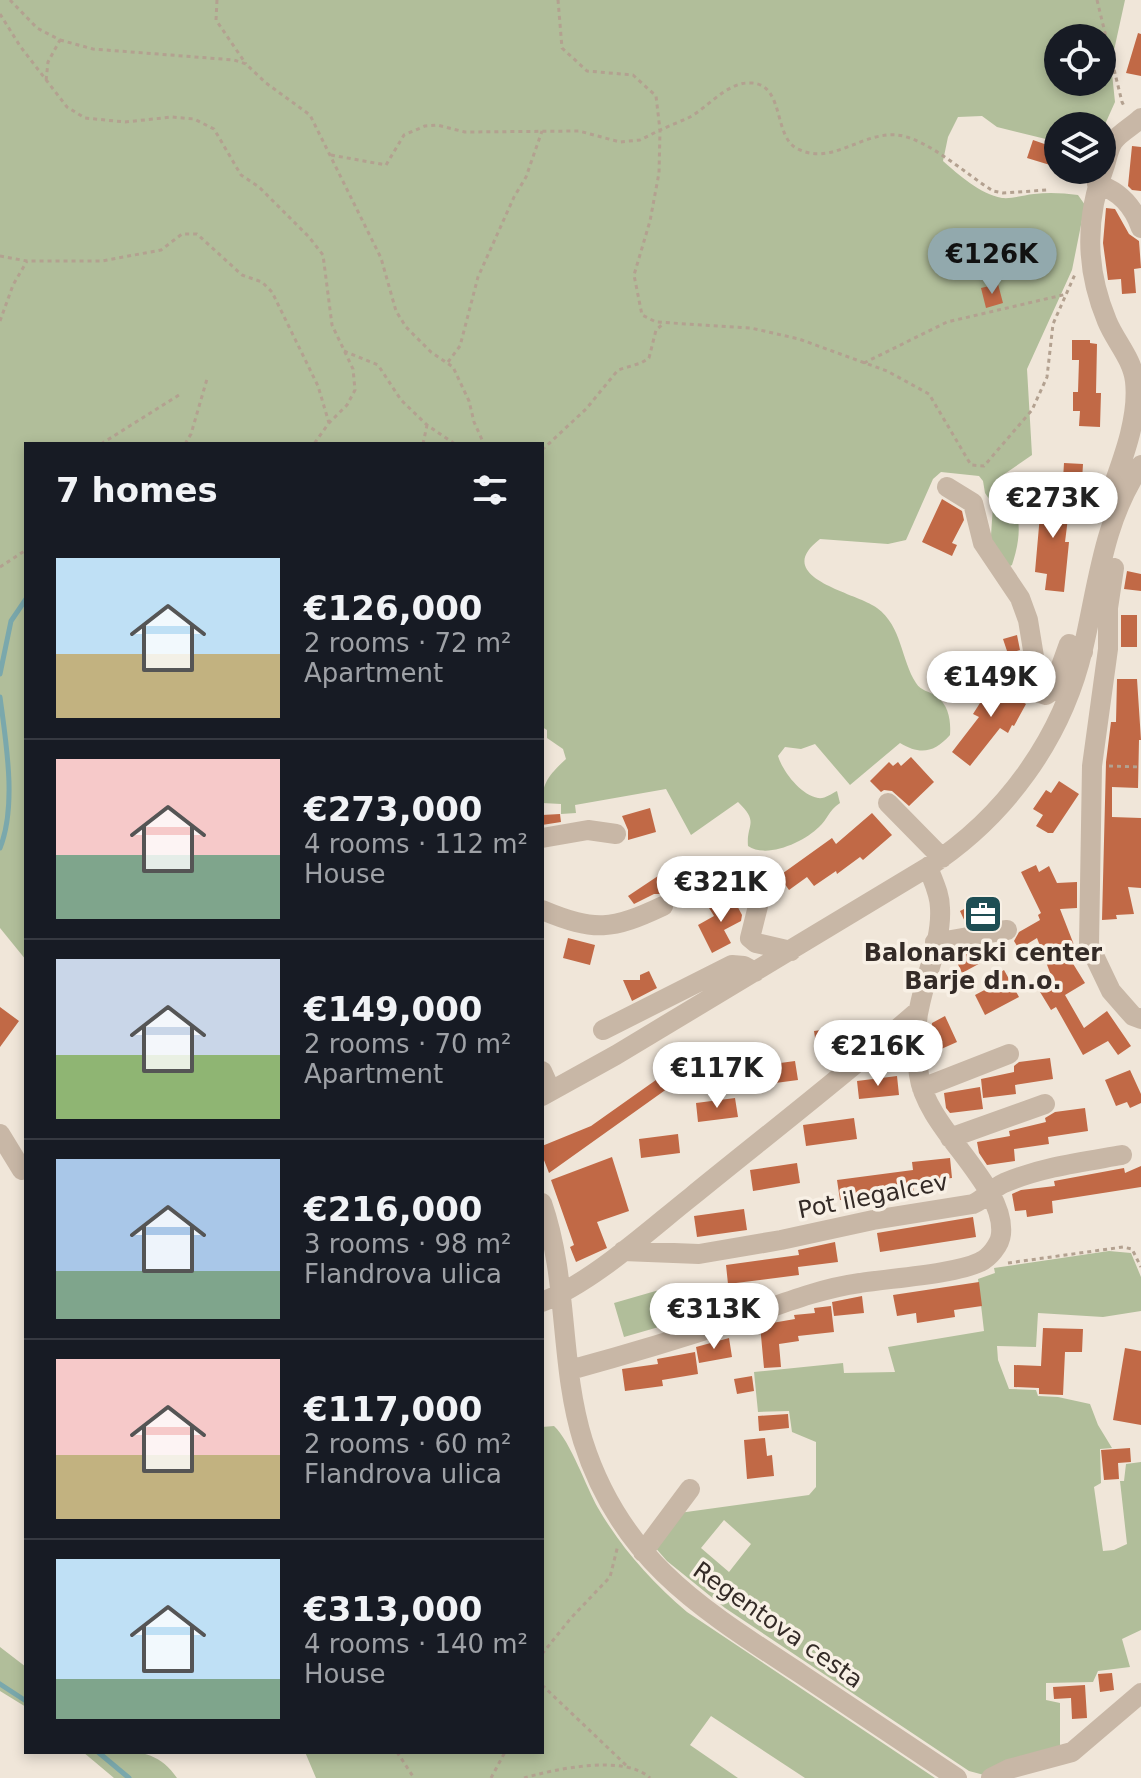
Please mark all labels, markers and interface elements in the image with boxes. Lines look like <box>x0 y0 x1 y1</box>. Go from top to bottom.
map controls <box>1044 24 1116 184</box>
button: locate <box>1044 24 1116 96</box>
button: layers <box>1044 112 1116 184</box>
pin: €126K <box>936 228 1048 296</box>
text: €126K <box>946 239 1038 269</box>
icon: filters <box>468 468 512 512</box>
text: 7 homes <box>56 470 218 510</box>
pin: €273K <box>997 472 1109 540</box>
text: €273K <box>1007 483 1099 513</box>
text: €126,000 <box>304 588 483 628</box>
icon: home <box>120 590 216 686</box>
text: 2 rooms · 72 m² <box>304 628 512 658</box>
pin: €149K <box>935 651 1047 719</box>
text: Apartment <box>304 658 443 688</box>
text: €149K <box>945 662 1037 692</box>
text: €273,000 <box>304 789 483 829</box>
icon: home <box>120 791 216 887</box>
text: 4 rooms · 112 m² <box>304 829 528 859</box>
pin: €321K <box>665 856 777 924</box>
text: House <box>304 859 385 889</box>
text: €321K <box>675 867 767 897</box>
office icon: Balonarski center Barje d.n.o. <box>962 893 1004 935</box>
place label: Balonarski center Barje d.n.o. <box>864 939 1102 995</box>
text: €149,000 <box>304 989 483 1029</box>
icon: home <box>120 991 216 1087</box>
pin: €216K <box>822 1020 934 1088</box>
text: 2 rooms · 70 m² <box>304 1029 512 1059</box>
text: €216K <box>832 1031 924 1061</box>
pin: €117K <box>661 1042 773 1110</box>
text: €117K <box>671 1053 763 1083</box>
text: Apartment <box>304 1059 443 1089</box>
street label: Pot ilegalcev <box>796 1168 950 1224</box>
text: €216,000 <box>304 1189 483 1229</box>
icon: home <box>120 1191 216 1287</box>
text: 3 rooms · 98 m² <box>304 1229 512 1259</box>
text: Flandrova ulica <box>304 1259 502 1289</box>
pin: €313K <box>658 1283 770 1351</box>
text: €313K <box>668 1294 760 1324</box>
text: €117,000 <box>304 1389 483 1429</box>
icon: home <box>120 1391 216 1487</box>
text: 2 rooms · 60 m² <box>304 1429 512 1459</box>
text: Flandrova ulica <box>304 1459 502 1489</box>
street label: Regentova cesta <box>688 1556 868 1694</box>
text: €313,000 <box>304 1589 483 1629</box>
icon: home <box>120 1591 216 1687</box>
text: 4 rooms · 140 m² <box>304 1629 528 1659</box>
text: House <box>304 1659 385 1689</box>

